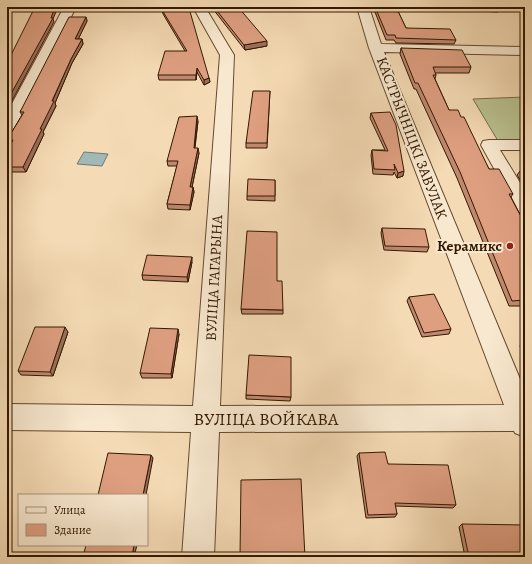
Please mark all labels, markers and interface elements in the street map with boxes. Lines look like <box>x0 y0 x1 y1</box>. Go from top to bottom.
street label: КАСТРЫЧНІЦКІ ЗАВУЛАК <box>372 54 452 222</box>
street label: ВУЛІЦА ГАГАРЫНА <box>201 214 227 341</box>
place label: Керамикс <box>437 236 502 256</box>
marker: Керамикс <box>505 241 515 251</box>
street label: ВУЛІЦА ВОЙКАВА <box>193 407 339 431</box>
legend <box>18 494 148 546</box>
text: Улица <box>54 502 86 518</box>
text: Здание <box>54 522 91 538</box>

